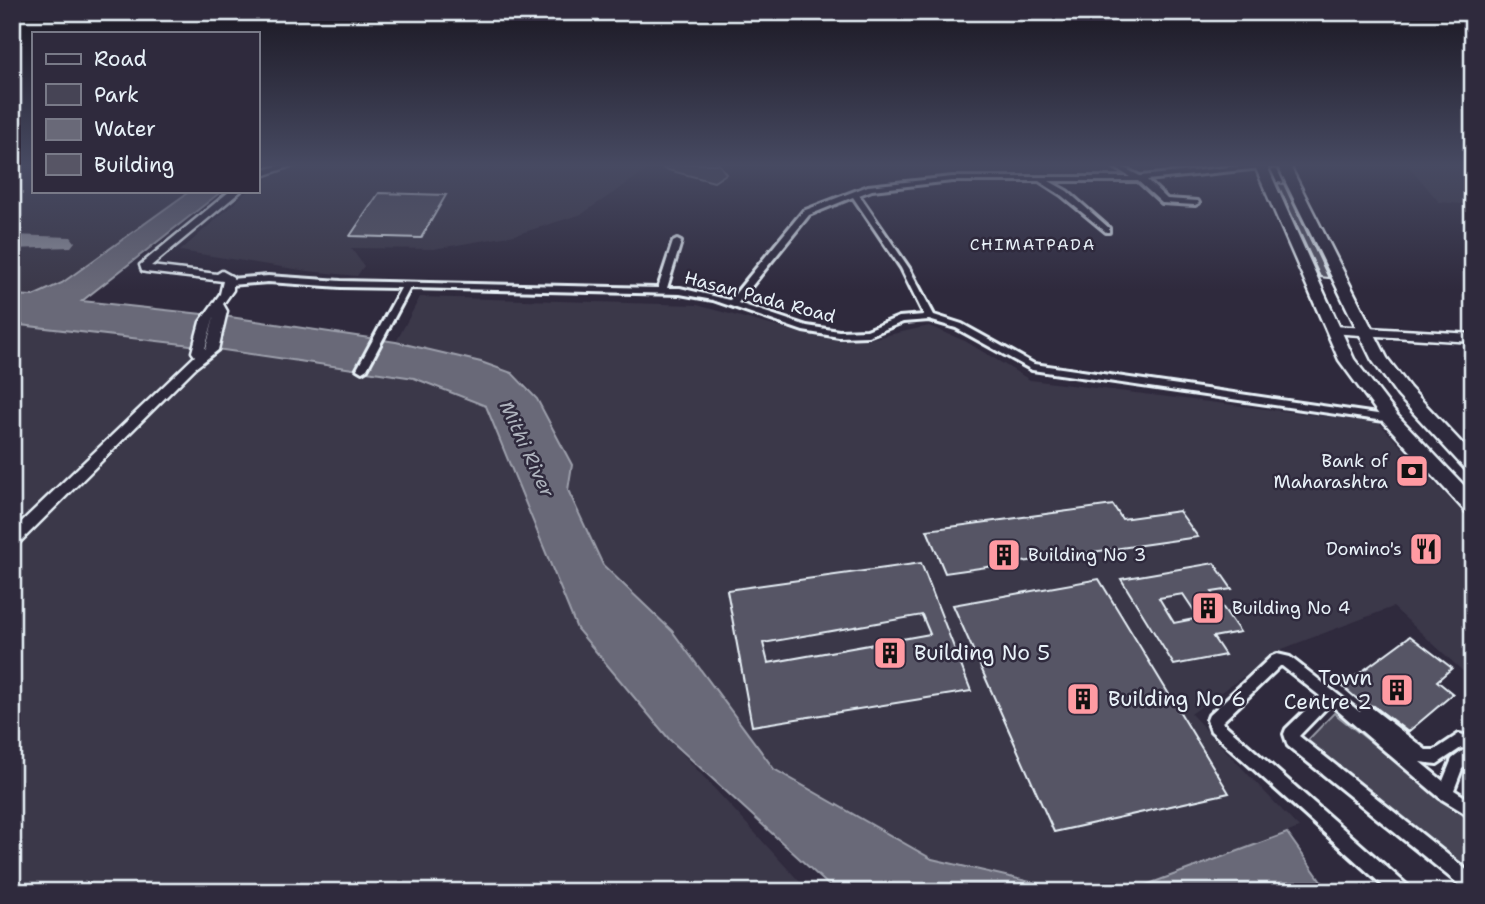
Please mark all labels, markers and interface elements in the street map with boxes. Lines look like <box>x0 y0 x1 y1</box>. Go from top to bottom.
legend <box>32 32 259 192</box>
text: Road <box>94 45 147 73</box>
text: Park <box>94 81 139 109</box>
text: Water <box>94 115 156 143</box>
text: Building <box>94 151 174 179</box>
district label: CHIMATPADA <box>970 234 1096 255</box>
street label: Hasan Pada Road <box>682 265 838 329</box>
water label: Mithi River <box>494 397 561 502</box>
place label: Bank of Maharashtra <box>1273 449 1388 494</box>
bank icon: Bank of Maharashtra <box>1393 452 1431 490</box>
restaurant icon: Domino's <box>1407 530 1445 568</box>
building icon: Building No 3 <box>985 536 1023 574</box>
place label: Domino's <box>1326 537 1402 561</box>
place label: Building No 3 <box>1028 543 1146 567</box>
building icon: Building No 4 <box>1189 589 1227 627</box>
place label: Building No 4 <box>1232 596 1350 620</box>
building icon: Building No 5 <box>871 634 909 672</box>
place label: Building No 5 <box>914 639 1050 667</box>
place label: Town Centre 2 <box>1284 664 1372 716</box>
building icon: Town Centre 2 <box>1378 671 1416 709</box>
building icon: Building No 6 <box>1064 680 1102 718</box>
place label: Building No 6 <box>1108 685 1246 713</box>

